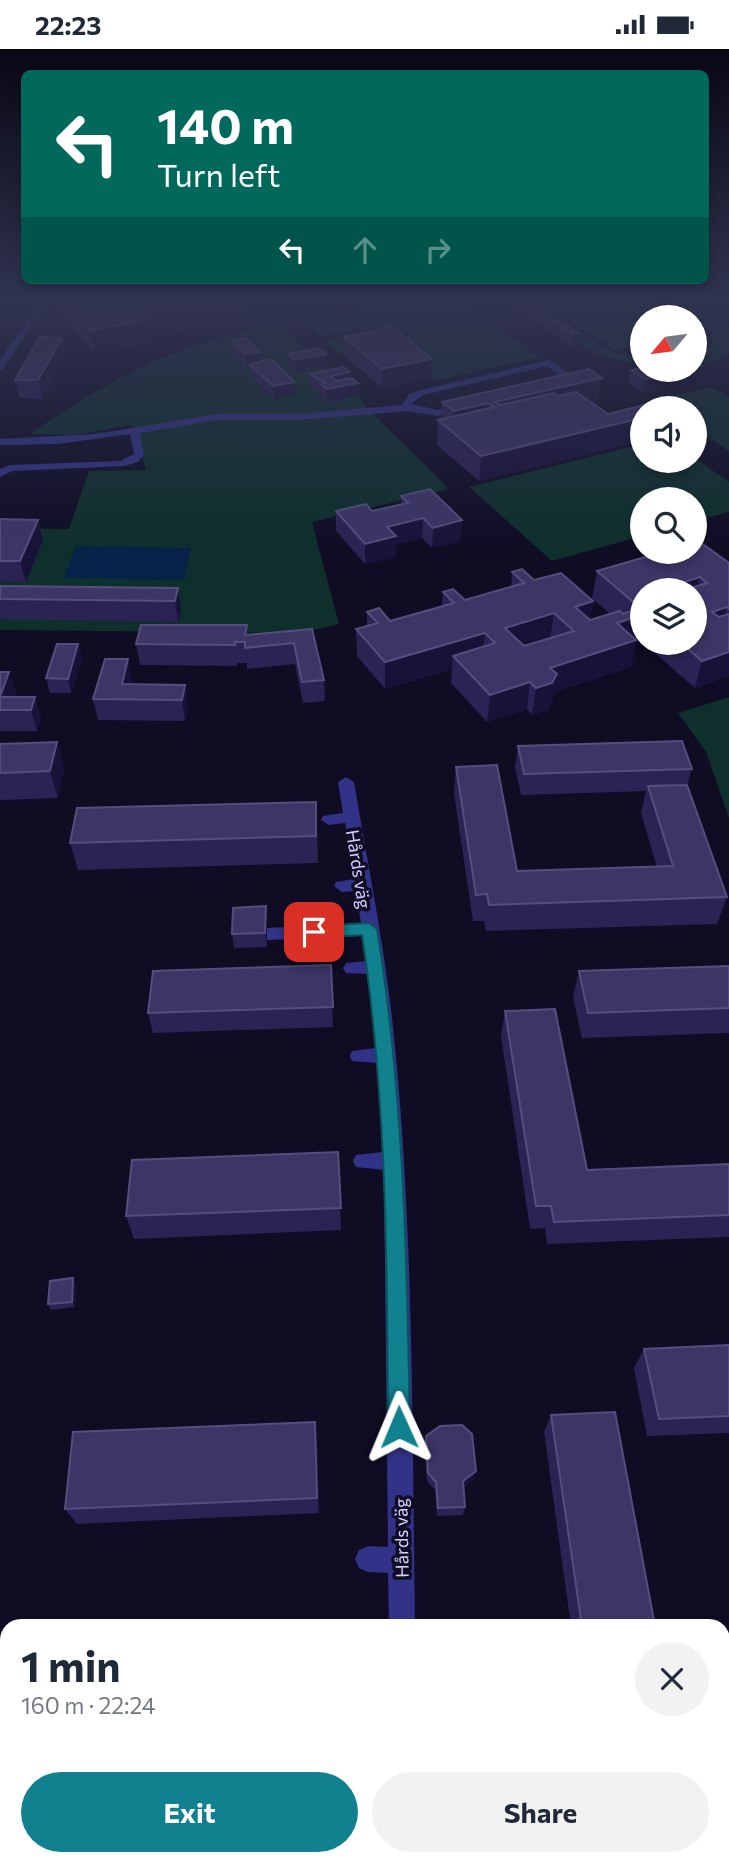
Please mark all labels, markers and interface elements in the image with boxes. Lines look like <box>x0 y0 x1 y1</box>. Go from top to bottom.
text: 22:23 <box>35 9 101 40</box>
text: 140 m <box>157 94 294 154</box>
icon: left <box>42 98 133 189</box>
text: Turn left <box>157 154 281 194</box>
icon: left <box>273 231 311 269</box>
icon: ahead <box>346 231 384 269</box>
icon: right <box>419 231 457 269</box>
north arrow <box>630 305 707 381</box>
map controls <box>630 305 707 655</box>
button: sound <box>630 396 707 473</box>
button: search <box>630 487 707 564</box>
button: layers <box>630 578 707 655</box>
street label: Hårds väg <box>342 828 376 910</box>
pin <box>284 902 344 962</box>
icon: arrive <box>295 913 333 951</box>
position arrow <box>362 1390 436 1464</box>
street label: Hårds väg <box>389 1498 413 1578</box>
text: 1 min <box>21 1639 121 1691</box>
button: close <box>635 1642 709 1716</box>
text: 160 m · 22:24 <box>21 1691 156 1719</box>
button: Exit <box>21 1772 358 1852</box>
button: Share <box>372 1772 709 1852</box>

